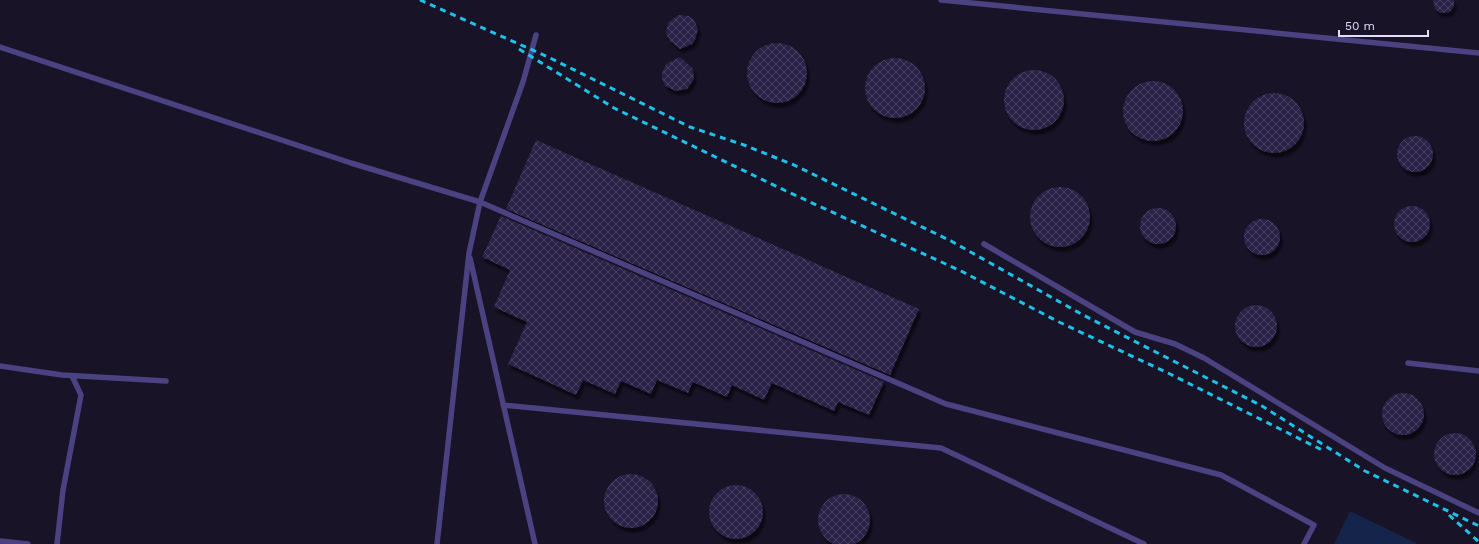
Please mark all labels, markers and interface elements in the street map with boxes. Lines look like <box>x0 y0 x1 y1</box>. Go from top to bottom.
scale bar <box>1339 12 1428 38</box>
text: 50 m <box>1345 19 1375 33</box>

